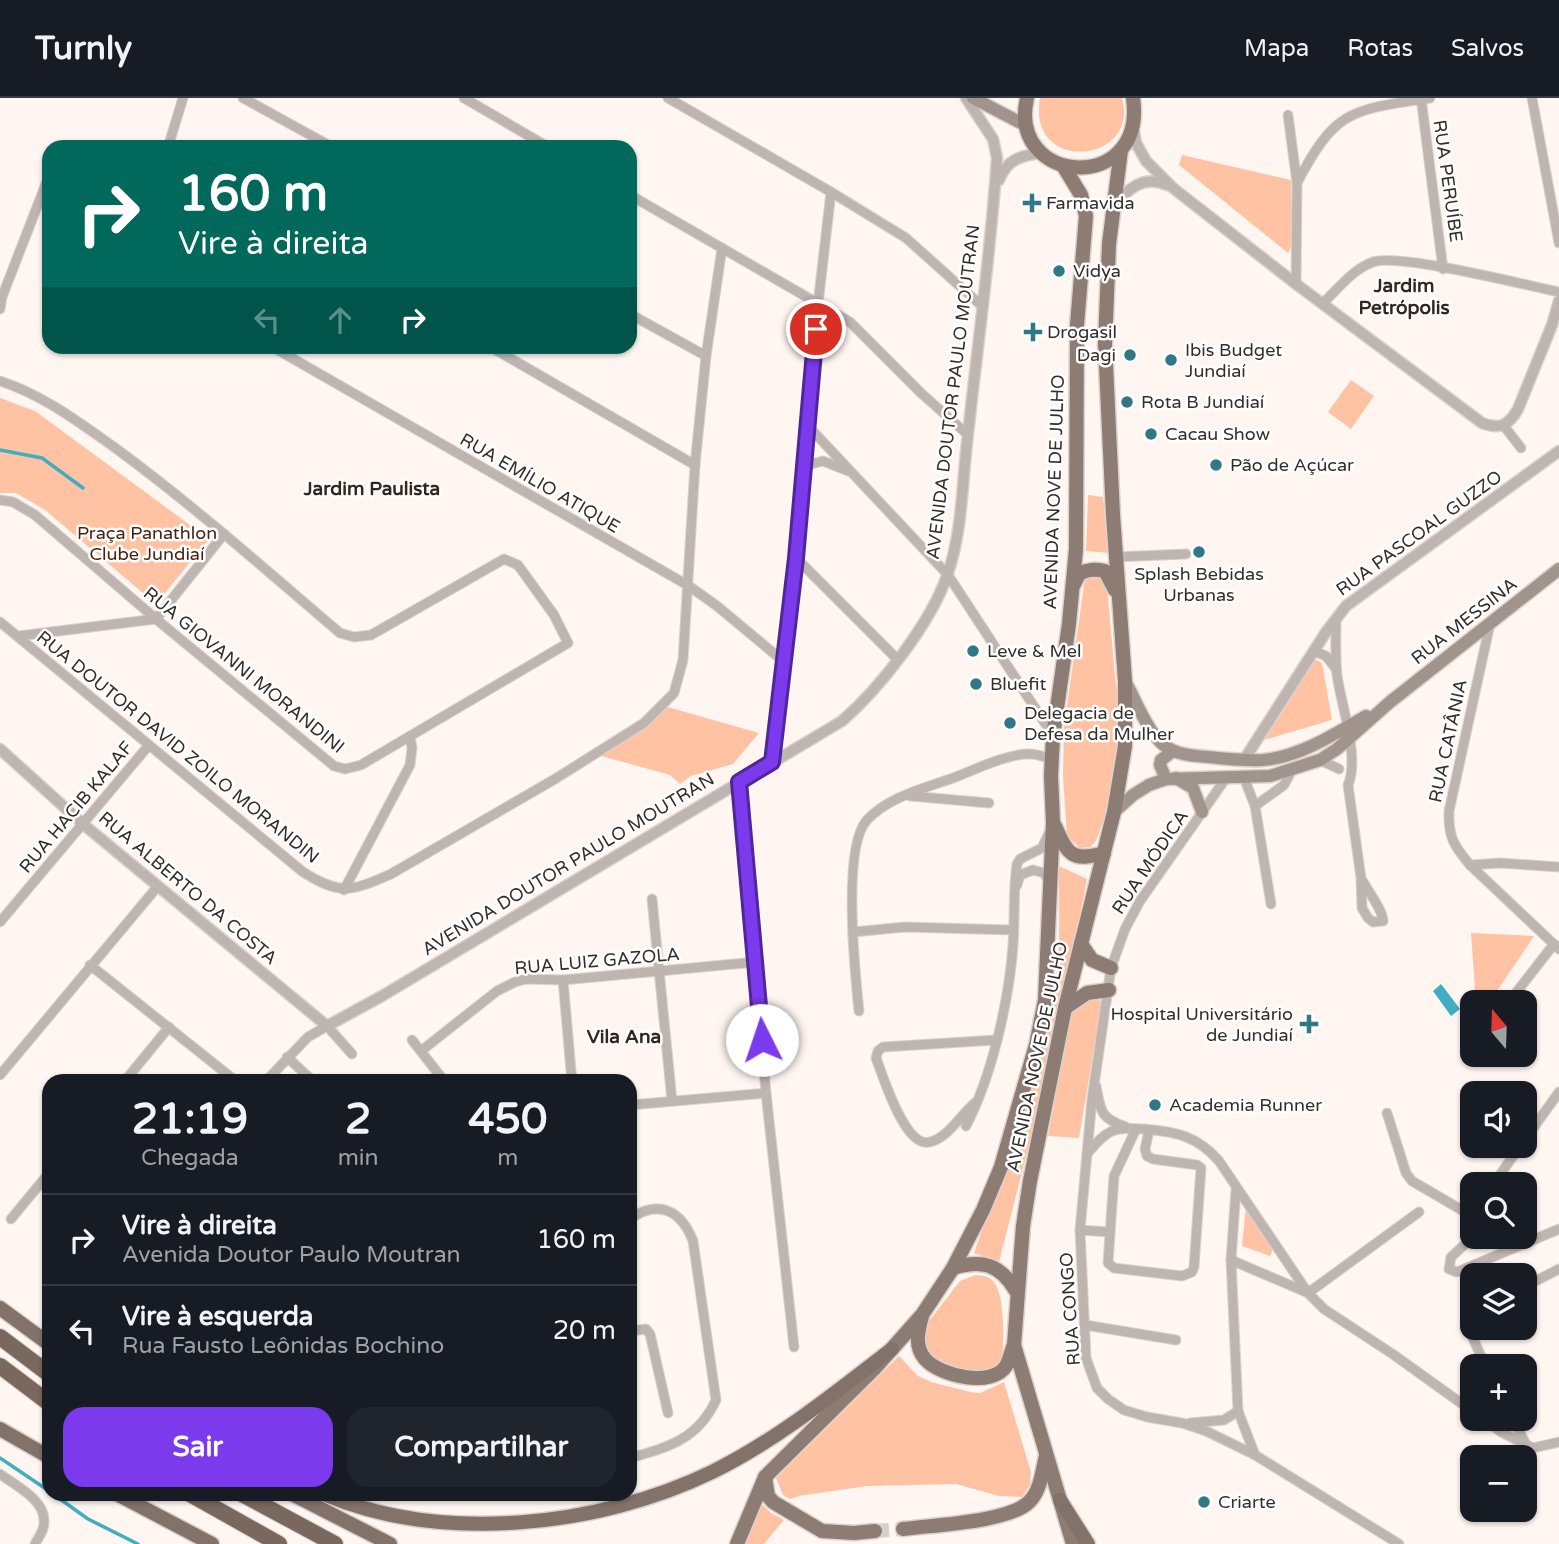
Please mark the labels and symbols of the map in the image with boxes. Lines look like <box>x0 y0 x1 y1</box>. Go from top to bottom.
street label: RUA PERUÍBE <box>1429 118 1467 244</box>
place label: Farmavida <box>1046 192 1135 214</box>
marker: Farmavida <box>1024 195 1040 211</box>
street label: AVENIDA DOUTOR PAULO MOUTRAN <box>922 223 984 561</box>
place label: Vidya <box>1073 260 1121 282</box>
marker: Vidya <box>1051 263 1067 279</box>
district label: Jardim Petrópolis <box>1358 275 1450 320</box>
pin <box>786 299 846 359</box>
place label: Drogasil <box>1047 321 1117 343</box>
marker: Drogasil <box>1025 324 1041 340</box>
place label: Ibis Budget Jundiaí <box>1185 339 1282 382</box>
place label: Dagi <box>1077 344 1116 366</box>
marker: Dagi <box>1122 347 1138 363</box>
marker: Ibis Budget Jundiaí <box>1163 352 1179 368</box>
street label: AVENIDA NOVE DE JULHO <box>1039 374 1069 610</box>
place label: Rota B Jundiaí <box>1141 391 1265 413</box>
marker: Rota B Jundiaí <box>1119 394 1135 410</box>
place label: Cacau Show <box>1165 423 1270 445</box>
marker: Cacau Show <box>1143 426 1159 442</box>
street label: RUA EMÍLIO ATIQUE <box>456 428 624 538</box>
place label: Pão de Açúcar <box>1230 454 1354 476</box>
marker: Pão de Açúcar <box>1208 457 1224 473</box>
street label: RUA PASCOAL GUZZO <box>1332 465 1506 601</box>
district label: Jardim Paulista <box>303 478 440 500</box>
park label: Praça Panathlon Clube Jundiaí <box>77 522 217 565</box>
marker: Splash Bebidas Urbanas <box>1191 544 1207 560</box>
place label: Splash Bebidas Urbanas <box>1134 563 1264 606</box>
street label: RUA MESSINA <box>1407 573 1521 669</box>
street label: RUA GIOVANNI MORANDINI <box>139 582 349 758</box>
street label: RUA DOUTOR DAVID ZOILO MORANDIN <box>32 626 324 868</box>
place label: Leve & Mel <box>987 640 1081 662</box>
marker: Leve & Mel <box>965 643 981 659</box>
place label: Bluefit <box>990 673 1046 695</box>
marker: Bluefit <box>968 676 984 692</box>
street label: RUA CATÂNIA <box>1424 677 1472 805</box>
place label: Delegacia de Defesa da Mulher <box>1024 702 1174 745</box>
marker: Delegacia de Defesa da Mulher <box>1002 715 1018 731</box>
street label: RUA HACIB KALAF <box>14 737 138 877</box>
street label: AVENIDA DOUTOR PAULO MOUTRAN <box>418 768 718 960</box>
street label: RUA MÓDICA <box>1107 806 1193 918</box>
street label: RUA ALBERTO DA COSTA <box>94 807 282 969</box>
street label: AVENIDA NOVE DE JULHO <box>1002 940 1072 1174</box>
street label: RUA LUIZ GAZOLA <box>513 943 681 979</box>
north arrow <box>1460 990 1536 1068</box>
position arrow <box>725 1003 799 1077</box>
place label: Hospital Universitário de Jundiaí <box>1110 1003 1294 1046</box>
marker: Hospital Universitário de Jundiaí <box>1299 1014 1319 1034</box>
district label: Vila Ana <box>587 1026 661 1048</box>
place label: Academia Runner <box>1169 1094 1322 1116</box>
marker: Academia Runner <box>1147 1097 1163 1113</box>
street label: RUA CONGO <box>1055 1252 1085 1366</box>
place label: Criarte <box>1218 1491 1276 1513</box>
marker: Criarte <box>1196 1494 1212 1510</box>

